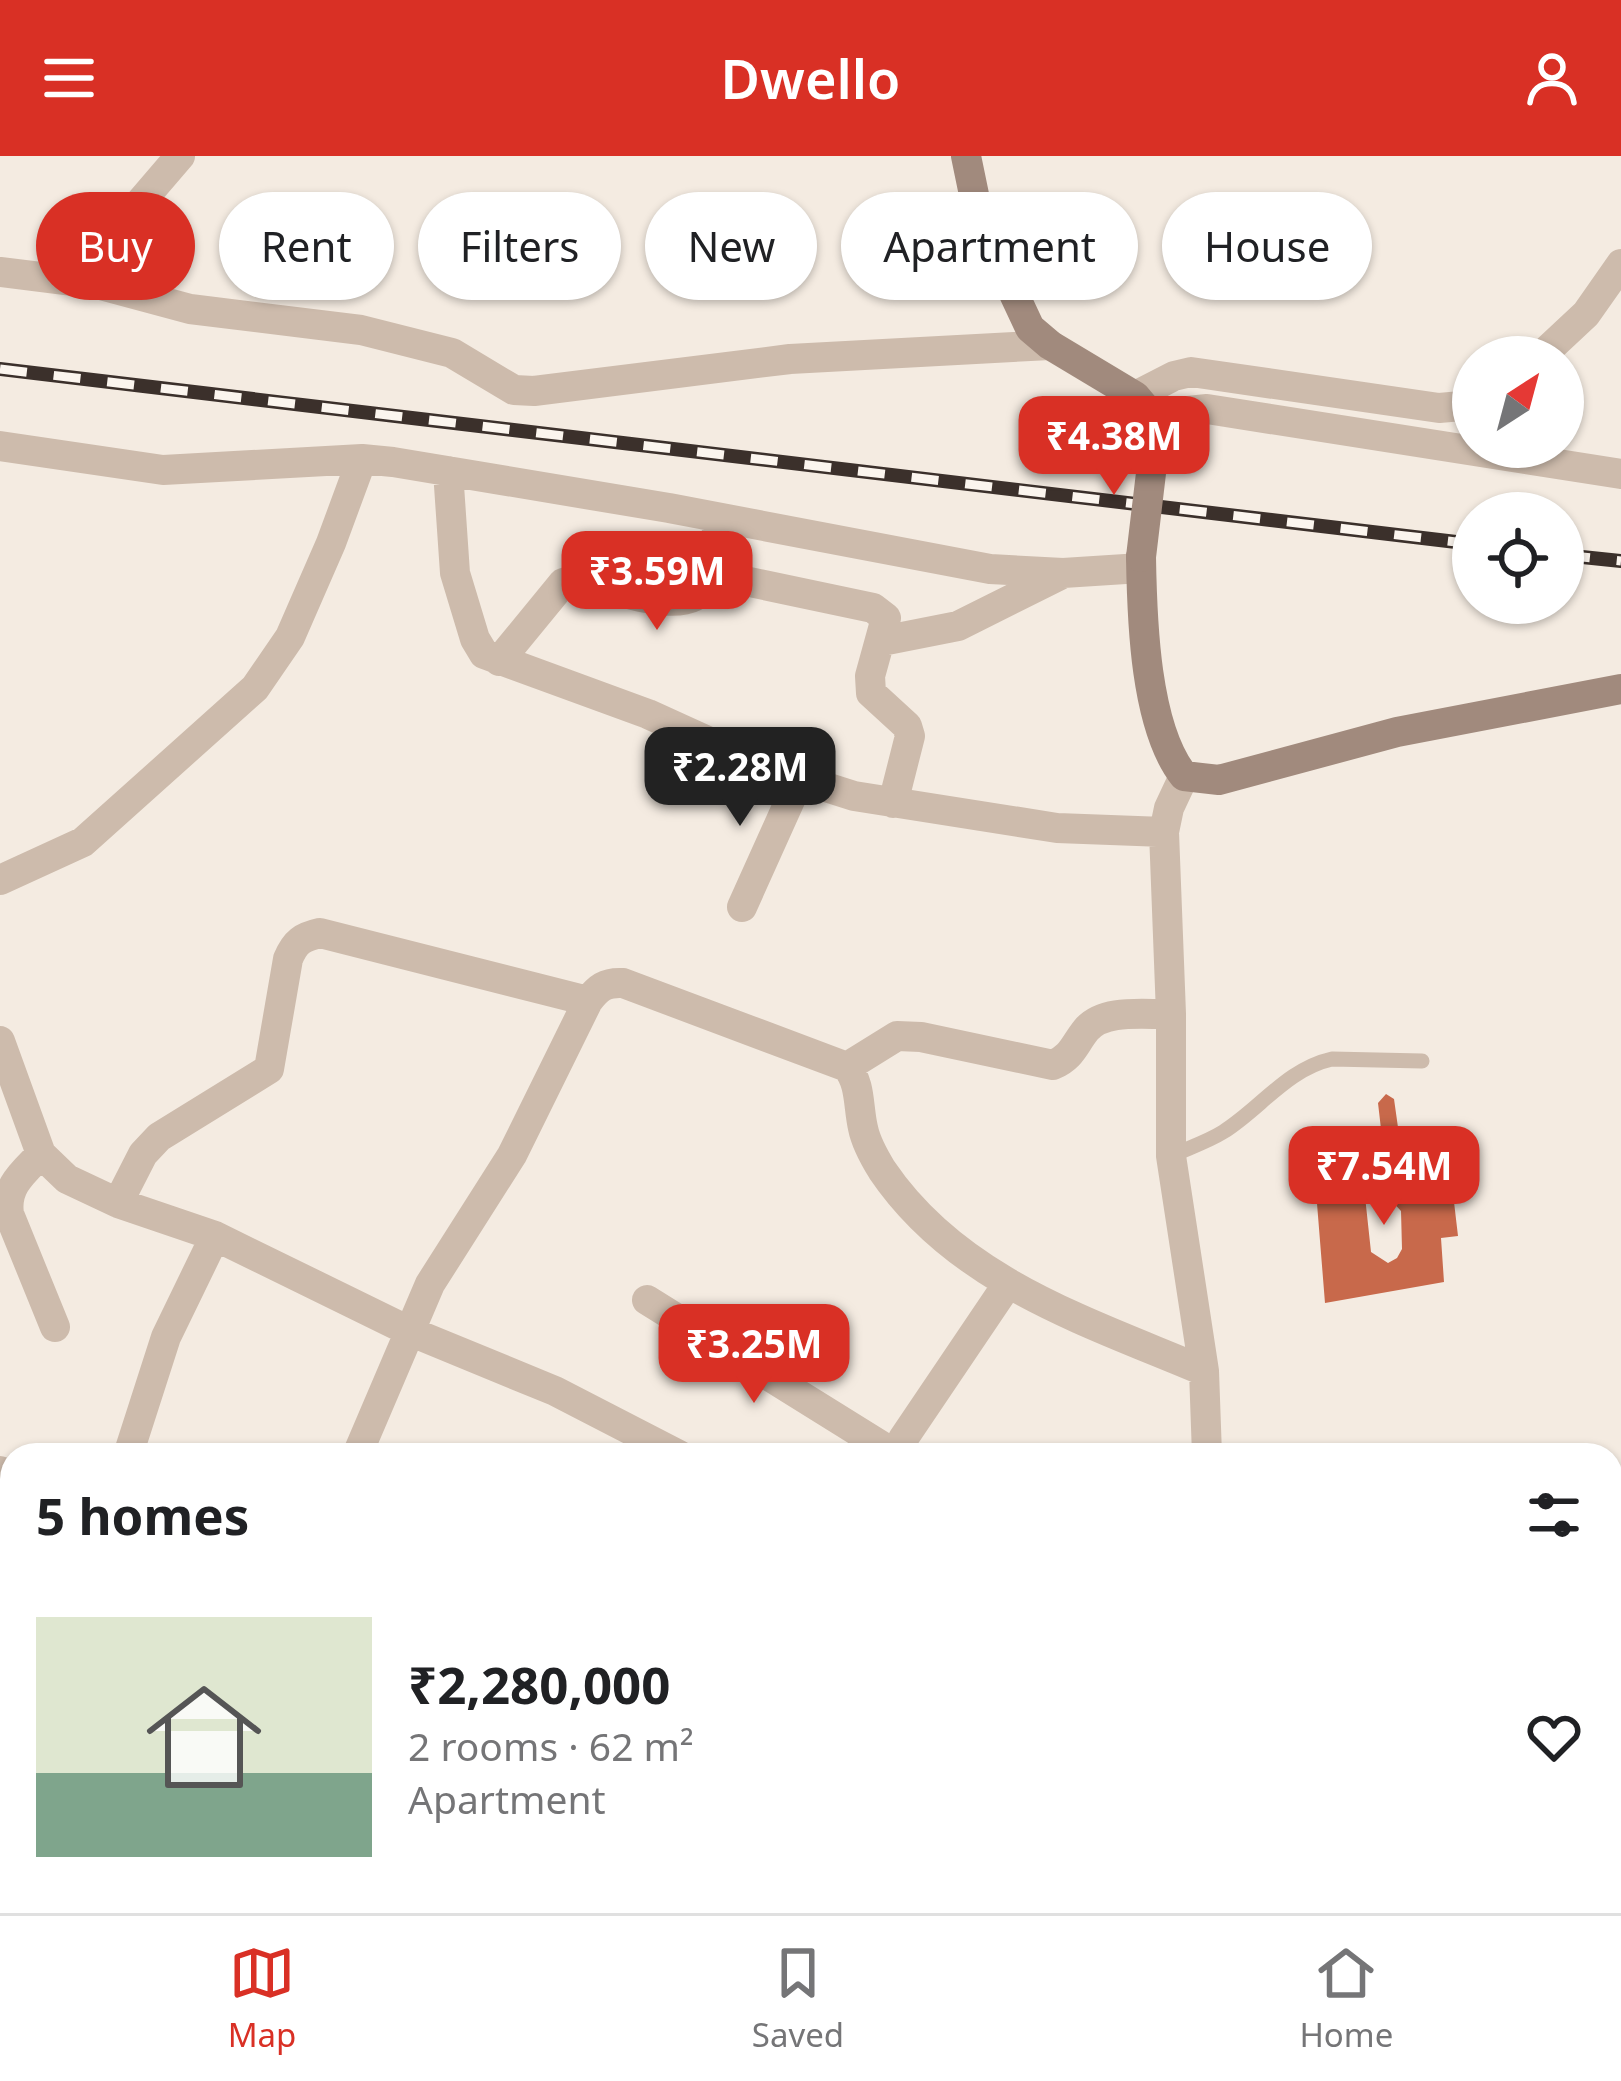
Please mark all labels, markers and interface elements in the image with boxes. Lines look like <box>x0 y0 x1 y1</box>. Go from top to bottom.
text: Dwello <box>721 41 900 115</box>
icon: menu <box>36 45 102 111</box>
icon: person <box>1519 45 1585 111</box>
chip: Buy <box>36 192 195 300</box>
chip: Rent <box>219 192 394 300</box>
chip: Filters <box>418 192 621 300</box>
chip: New <box>645 192 817 300</box>
chip: Apartment <box>841 192 1138 300</box>
chip: House <box>1162 192 1372 300</box>
north arrow <box>1452 336 1584 468</box>
map controls <box>1452 336 1584 624</box>
pin: ₹4.38M <box>1016 396 1212 498</box>
text: ₹4.38M <box>1046 408 1182 461</box>
button: locate <box>1452 492 1584 624</box>
pin: ₹3.59M <box>559 531 755 633</box>
text: ₹3.59M <box>589 543 725 596</box>
pin: ₹2.28M <box>642 727 838 829</box>
text: ₹2.28M <box>672 739 808 792</box>
pin: ₹7.54M <box>1286 1126 1482 1228</box>
text: ₹7.54M <box>1316 1138 1452 1191</box>
pin: ₹3.25M <box>656 1304 852 1406</box>
text: ₹3.25M <box>686 1316 822 1369</box>
text: 5 homes <box>36 1480 249 1550</box>
icon: filters <box>1521 1482 1587 1548</box>
text: ₹2,280,000 <box>408 1649 670 1719</box>
icon: home <box>132 1665 276 1809</box>
icon: heart <box>1521 1704 1587 1770</box>
text: 2 rooms · 62 m² <box>408 1719 694 1772</box>
text: Apartment <box>408 1772 606 1825</box>
tab: Map <box>228 1940 296 2057</box>
tab: Saved <box>752 1940 844 2057</box>
tab: Home <box>1299 1940 1393 2057</box>

